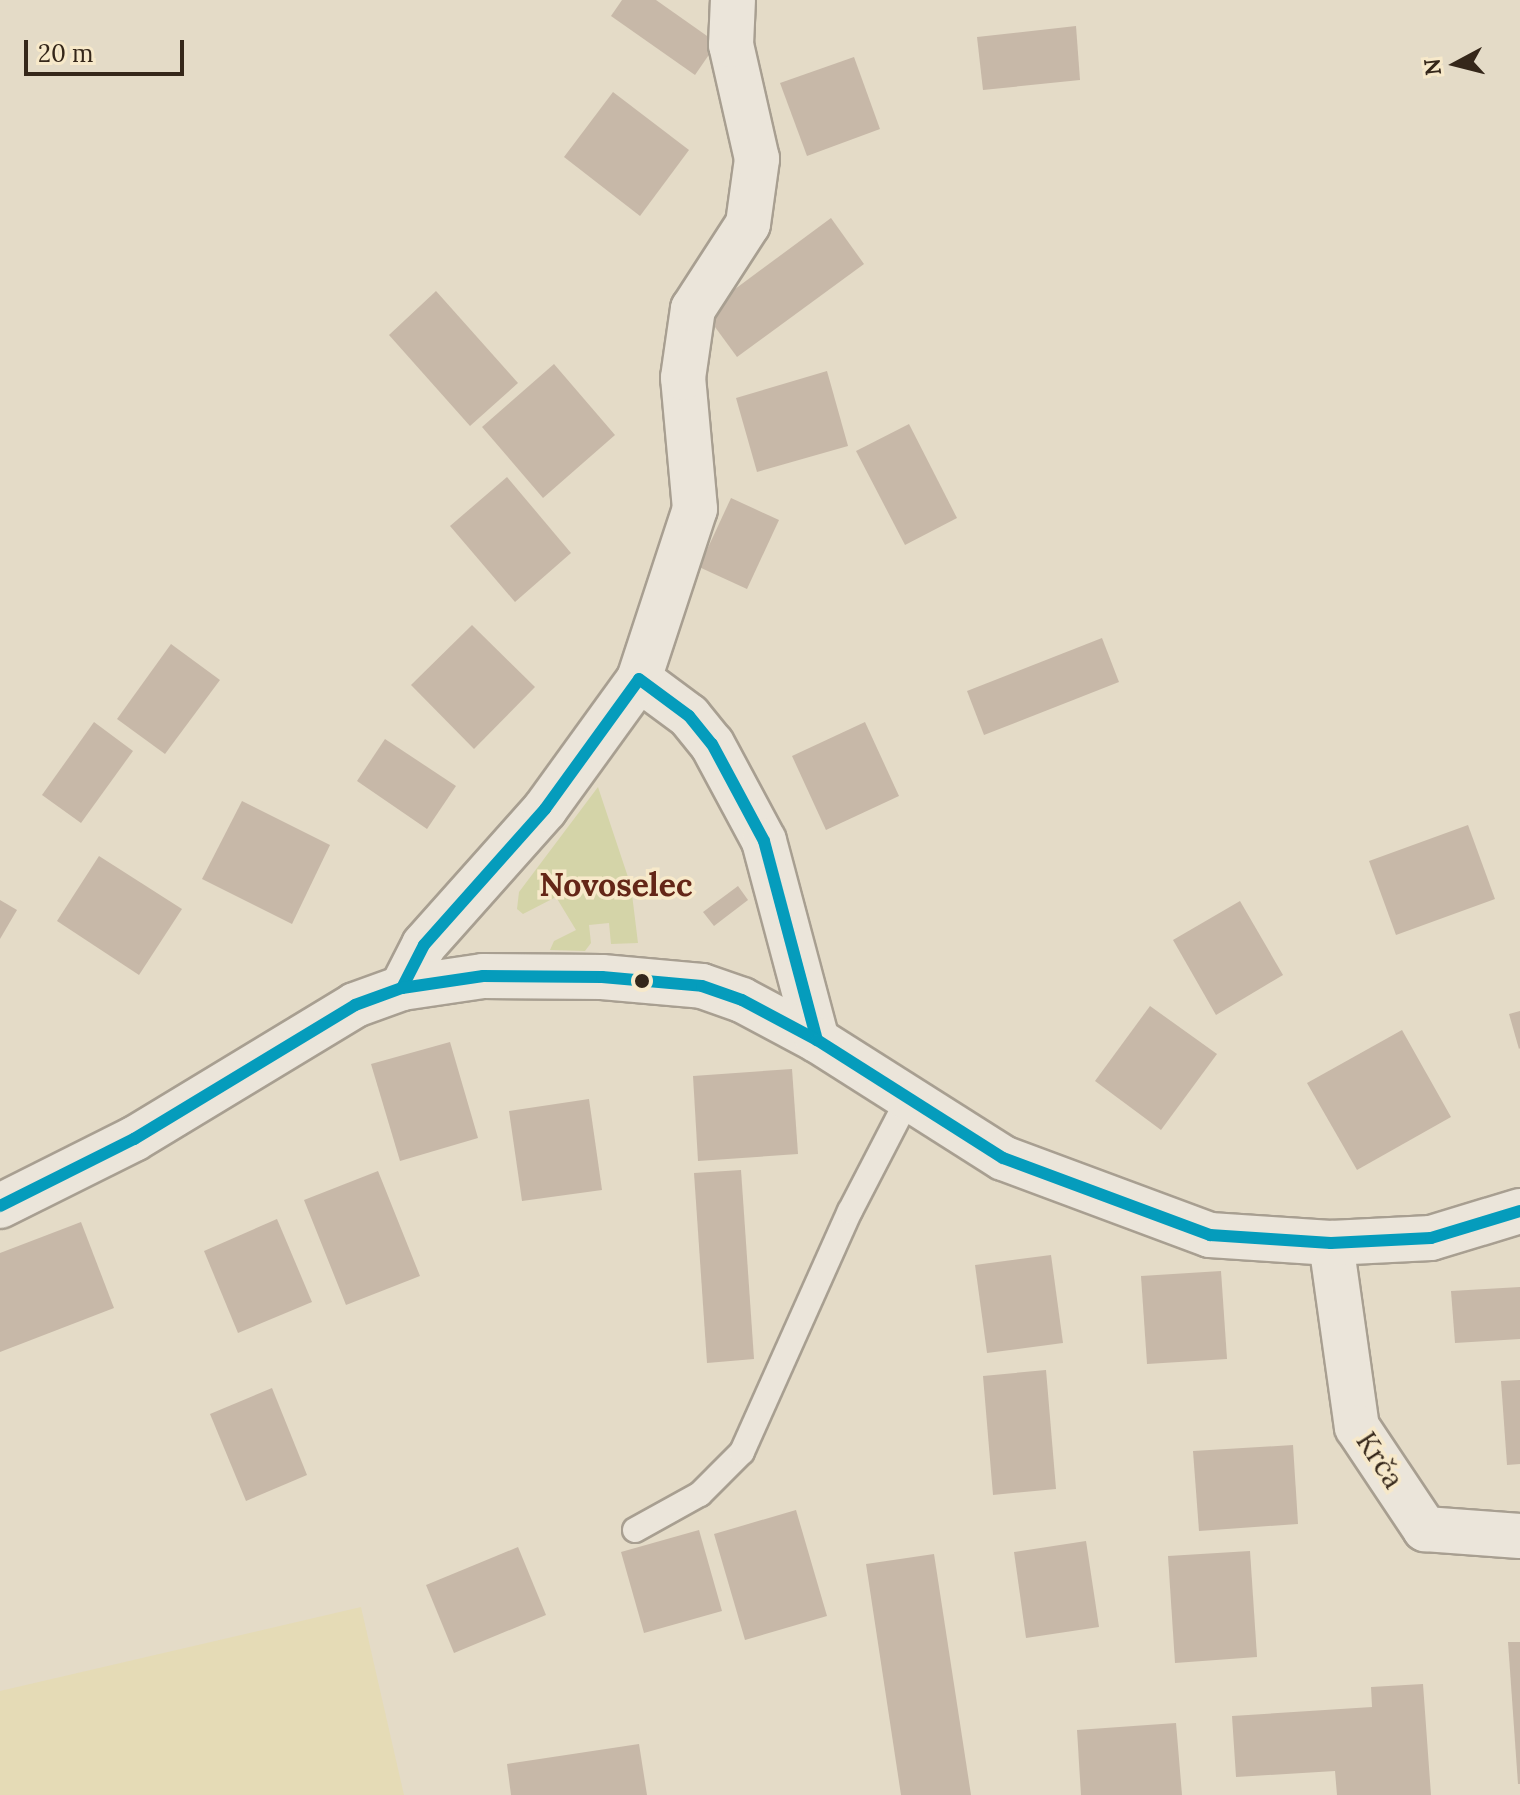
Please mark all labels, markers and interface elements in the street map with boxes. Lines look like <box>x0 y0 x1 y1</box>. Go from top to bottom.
scale bar <box>28 24 188 74</box>
north arrow <box>1416 24 1496 104</box>
text: 20 m <box>38 38 94 69</box>
text: N <box>1417 57 1447 77</box>
district label: Novoselec <box>539 866 693 904</box>
unlabelled marker <box>634 973 650 989</box>
street label: Krča <box>1349 1426 1411 1494</box>

